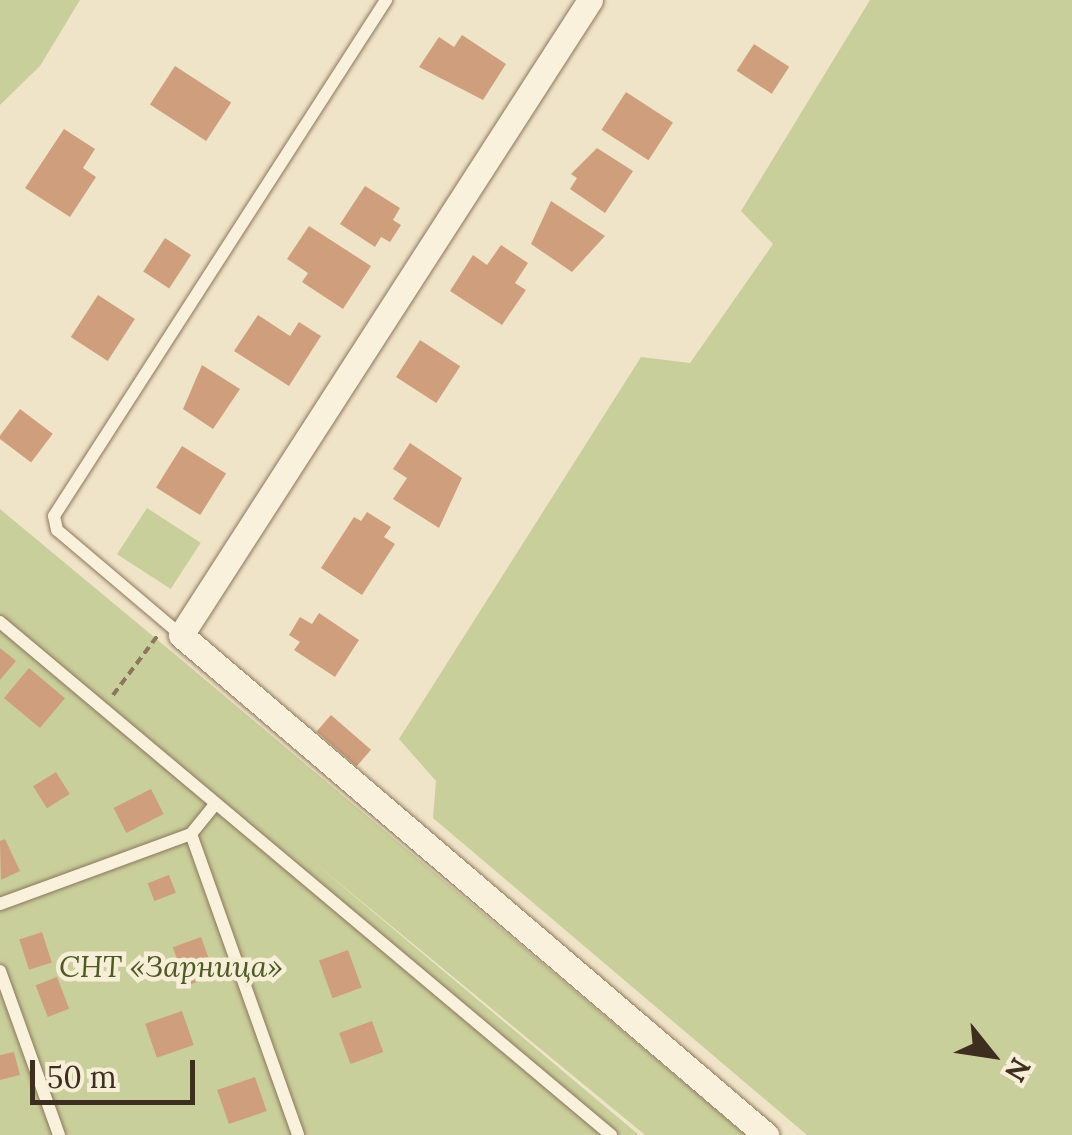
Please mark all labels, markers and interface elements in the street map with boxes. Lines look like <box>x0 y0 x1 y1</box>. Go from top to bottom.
park label: СНТ «Зарница» <box>59 948 283 984</box>
north arrow <box>942 1005 1042 1105</box>
scale bar <box>35 1040 200 1102</box>
text: N <box>997 1052 1039 1088</box>
text: 50 m <box>47 1058 117 1096</box>

